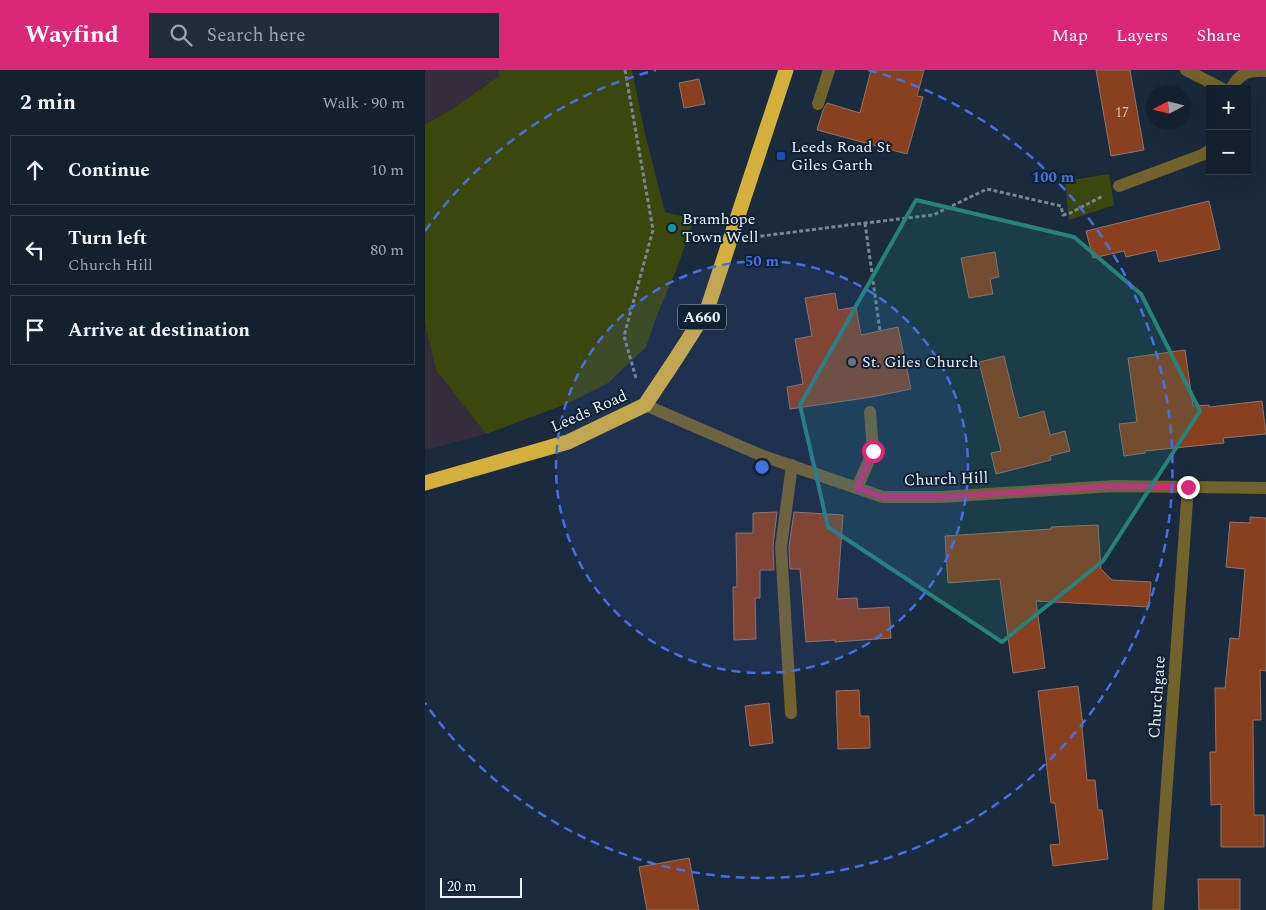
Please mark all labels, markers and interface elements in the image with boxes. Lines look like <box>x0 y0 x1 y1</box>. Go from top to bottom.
search box <box>149 13 499 58</box>
text: Wayfind <box>25 17 119 53</box>
icon: search <box>167 21 195 49</box>
text: Search here <box>207 21 305 50</box>
text: Map <box>1052 22 1088 49</box>
text: Layers <box>1116 22 1168 49</box>
text: Share <box>1196 22 1241 49</box>
north arrow <box>1146 85 1191 130</box>
map controls <box>1206 85 1251 175</box>
button: + <box>1206 85 1251 130</box>
text: 2 min <box>20 87 76 119</box>
text: Walk · 90 m <box>322 91 405 115</box>
house number: 17 <box>1115 102 1129 123</box>
button: − <box>1206 130 1251 175</box>
place label: Leeds Road St Giles Garth <box>791 135 891 177</box>
marker: Leeds Road St Giles Garth <box>775 150 787 162</box>
icon: ahead <box>21 156 49 184</box>
text: Continue <box>68 156 150 185</box>
text: 10 m <box>370 158 404 182</box>
text: 100 m <box>1032 166 1075 189</box>
place label: Bramhope Town Well <box>682 207 759 249</box>
marker: Bramhope Town Well <box>666 222 678 234</box>
text: Turn left <box>68 224 147 253</box>
icon: left <box>21 236 49 264</box>
text: 80 m <box>370 238 404 262</box>
text: 50 m <box>745 250 780 273</box>
text: Church Hill <box>68 253 153 277</box>
road number: A660 <box>678 304 726 330</box>
icon: arrive <box>21 316 49 344</box>
text: Arrive at destination <box>68 316 250 345</box>
place label: St. Giles Church <box>862 350 978 374</box>
marker: St. Giles Church <box>846 356 858 368</box>
street label: Leeds Road <box>547 383 631 439</box>
route start <box>862 440 885 463</box>
centre of rings <box>753 458 771 476</box>
street label: Church Hill <box>903 466 989 492</box>
route end <box>1177 476 1200 499</box>
street label: Churchgate <box>1142 655 1172 739</box>
scale bar <box>440 875 523 898</box>
text: 20 m <box>447 876 477 897</box>

